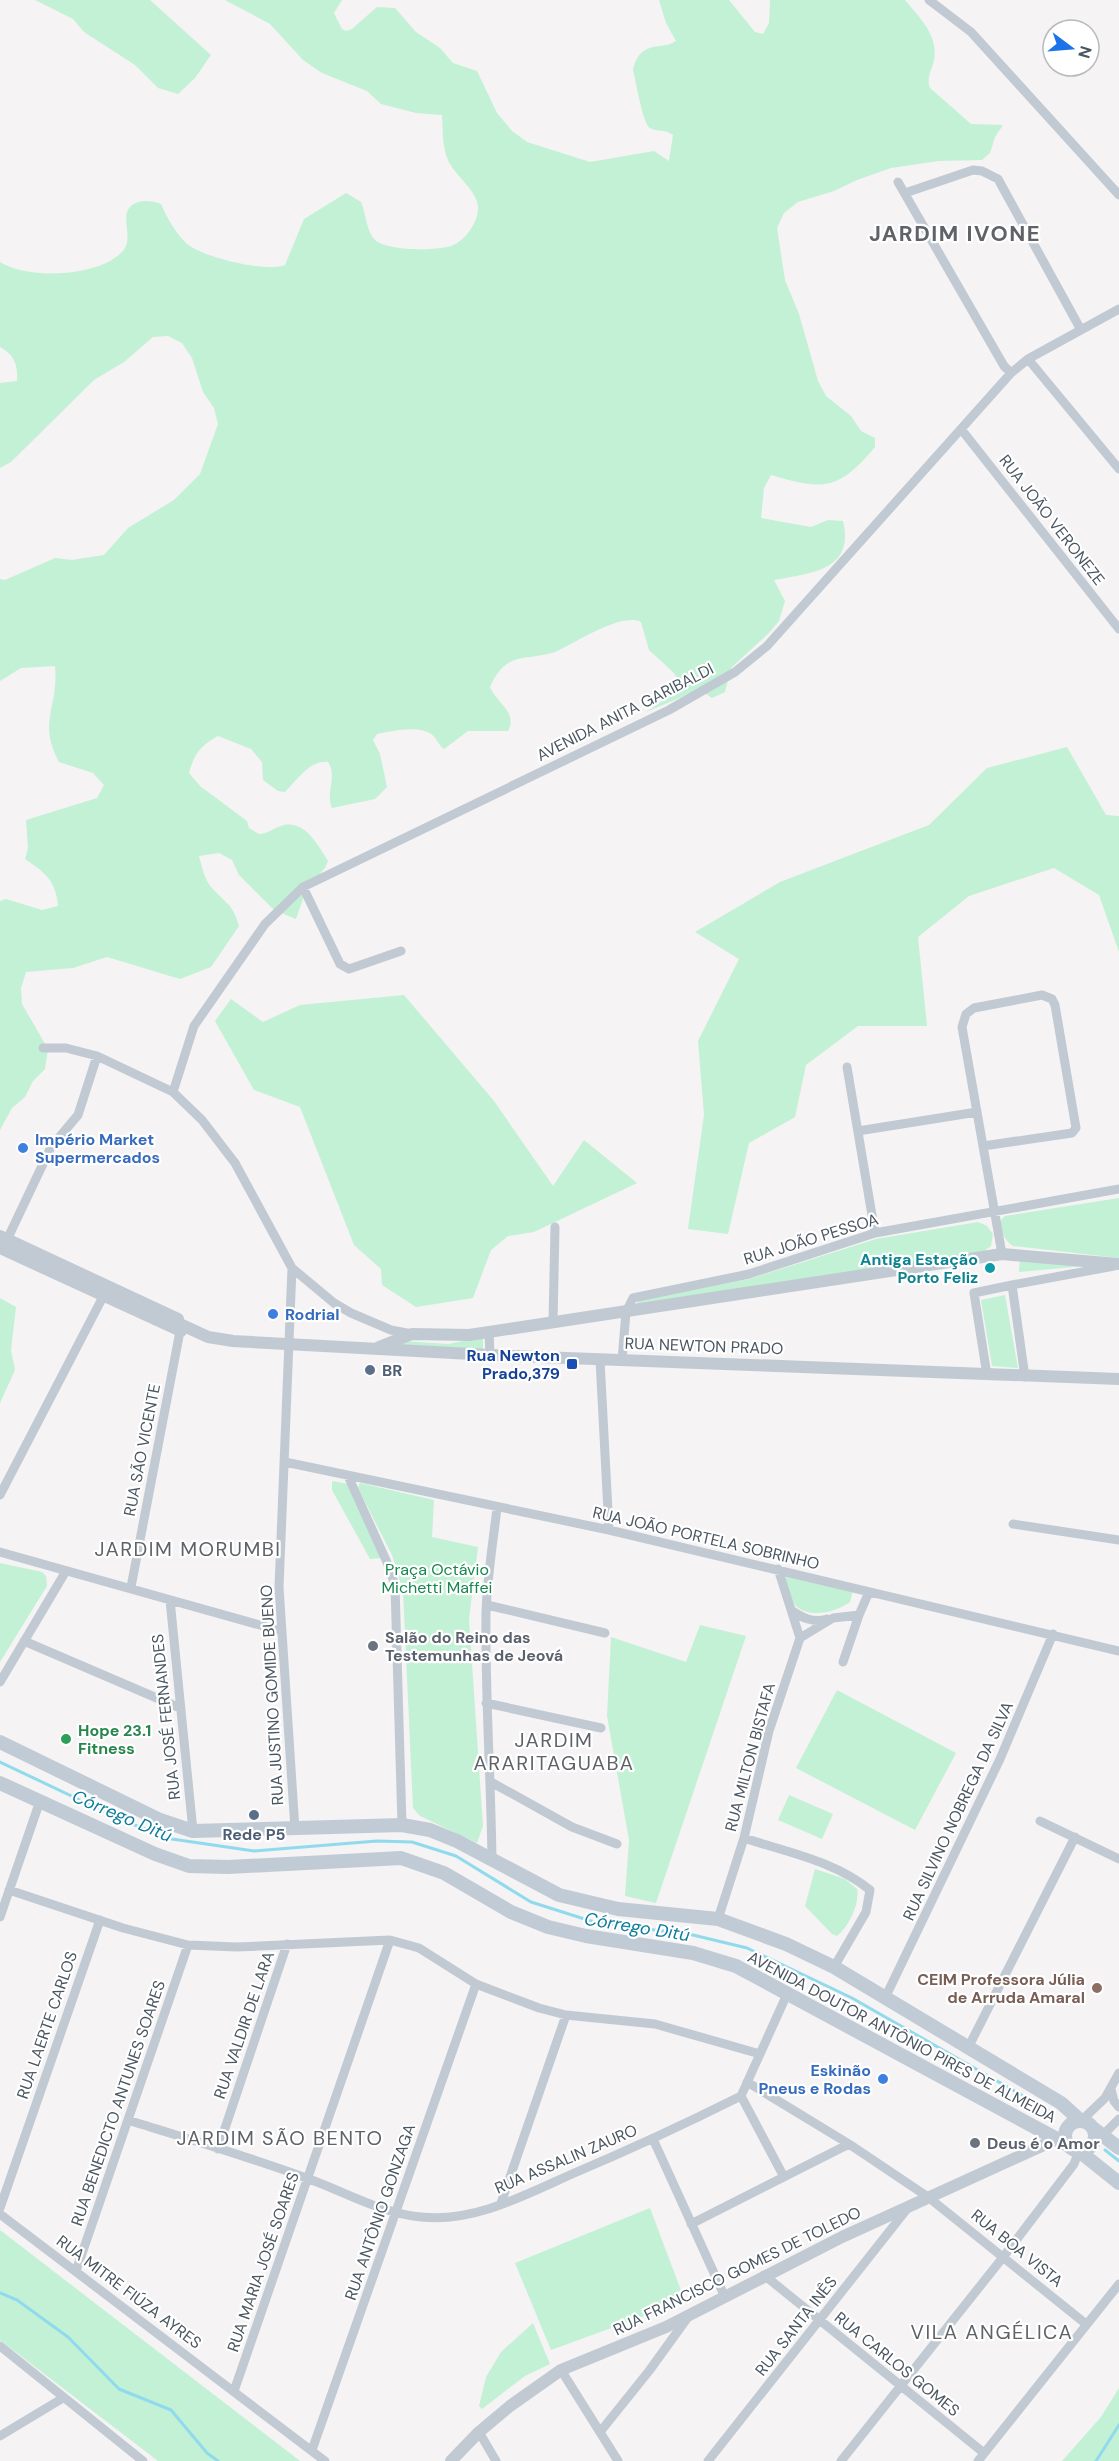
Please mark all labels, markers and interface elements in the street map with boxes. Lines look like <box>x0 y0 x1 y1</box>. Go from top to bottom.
north arrow <box>1041 18 1101 78</box>
text: N <box>1073 43 1097 61</box>
district label: JARDIM IVONE <box>869 219 1041 248</box>
street label: RUA JOÃO VERONEZE <box>994 450 1110 590</box>
street label: AVENIDA ANITA GARIBALDI <box>533 658 717 766</box>
place label: Império Market Supermercados <box>35 1129 160 1168</box>
marker: Império Market Supermercados <box>16 1141 30 1155</box>
street label: RUA JOÃO PESSOA <box>741 1208 881 1269</box>
place label: Antiga Estação Porto Feliz <box>860 1249 978 1288</box>
marker: Antiga Estação Porto Feliz <box>983 1261 997 1275</box>
place label: Rodrial <box>285 1304 339 1325</box>
marker: Rodrial <box>266 1307 280 1321</box>
street label: RUA NEWTON PRADO <box>624 1333 784 1359</box>
place label: Rua Newton Prado,379 <box>466 1345 560 1384</box>
marker: Rua Newton Prado,379 <box>565 1357 579 1371</box>
place label: BR <box>382 1360 402 1381</box>
marker: BR <box>363 1363 377 1377</box>
street label: RUA SÃO VICENTE <box>119 1382 165 1518</box>
street label: RUA JOÃO PORTELA SOBRINHO <box>591 1502 821 1574</box>
district label: JARDIM MORUMBI <box>95 1536 282 1562</box>
park label: Praça Octávio Michetti Maffei <box>382 1559 492 1598</box>
street label: RUA JUSTINO GOMIDE BUENO <box>256 1584 288 1806</box>
place label: Salão do Reino das Testemunhas de Jeová <box>385 1627 563 1666</box>
street label: RUA JOSÉ FERNANDES <box>147 1633 185 1801</box>
marker: Salão do Reino das Testemunhas de Jeová <box>366 1639 380 1653</box>
street label: RUA MILTON BISTAFA <box>720 1680 780 1834</box>
street label: RUA SILVINO NOBREGA DA SILVA <box>898 1698 1018 1924</box>
place label: Hope 23.1 Fitness <box>78 1720 151 1759</box>
district label: JARDIM ARARITAGUABA <box>473 1727 635 1776</box>
marker: Hope 23.1 Fitness <box>59 1732 73 1746</box>
water label: Córrego Ditú <box>68 1784 176 1848</box>
marker: Rede P5 <box>247 1808 261 1822</box>
place label: Rede P5 <box>223 1824 285 1845</box>
water label: Córrego Ditú <box>583 1907 691 1947</box>
street label: AVENIDA DOUTOR ANTÔNIO PIRES DE ALMEIDA <box>744 1946 1060 2128</box>
street label: RUA LAERTE CARLOS <box>12 1948 82 2102</box>
street label: RUA VALDIR DE LARA <box>209 1948 279 2102</box>
place label: CEIM Professora Júlia de Arruda Amaral <box>917 1969 1085 2008</box>
street label: RUA BENEDICTO ANTUNES SOARES <box>66 1977 170 2229</box>
marker: CEIM Professora Júlia de Arruda Amaral <box>1090 1981 1104 1995</box>
place label: Eskinão Pneus e Rodas <box>758 2060 871 2099</box>
marker: Eskinão Pneus e Rodas <box>876 2072 890 2086</box>
street label: RUA ASSALIN ZAURO <box>492 2119 640 2199</box>
street label: RUA ANTÔNIO GONZAGA <box>340 2121 420 2303</box>
district label: JARDIM SÃO BENTO <box>176 2125 384 2151</box>
place label: Deus é o Amor <box>987 2133 1100 2154</box>
marker: Deus é o Amor <box>968 2136 982 2150</box>
street label: RUA MARIA JOSÉ SOARES <box>222 2169 304 2355</box>
street label: RUA FRANCISCO GOMES DE TOLEDO <box>610 2202 864 2340</box>
street label: RUA BOA VISTA <box>967 2205 1068 2292</box>
street label: RUA MITRE FIÚZA AYRES <box>52 2231 206 2353</box>
street label: RUA SANTA INÊS <box>750 2272 842 2380</box>
street label: RUA CARLOS GOMES <box>830 2307 964 2421</box>
district label: VILA ANGÉLICA <box>911 2319 1073 2345</box>

